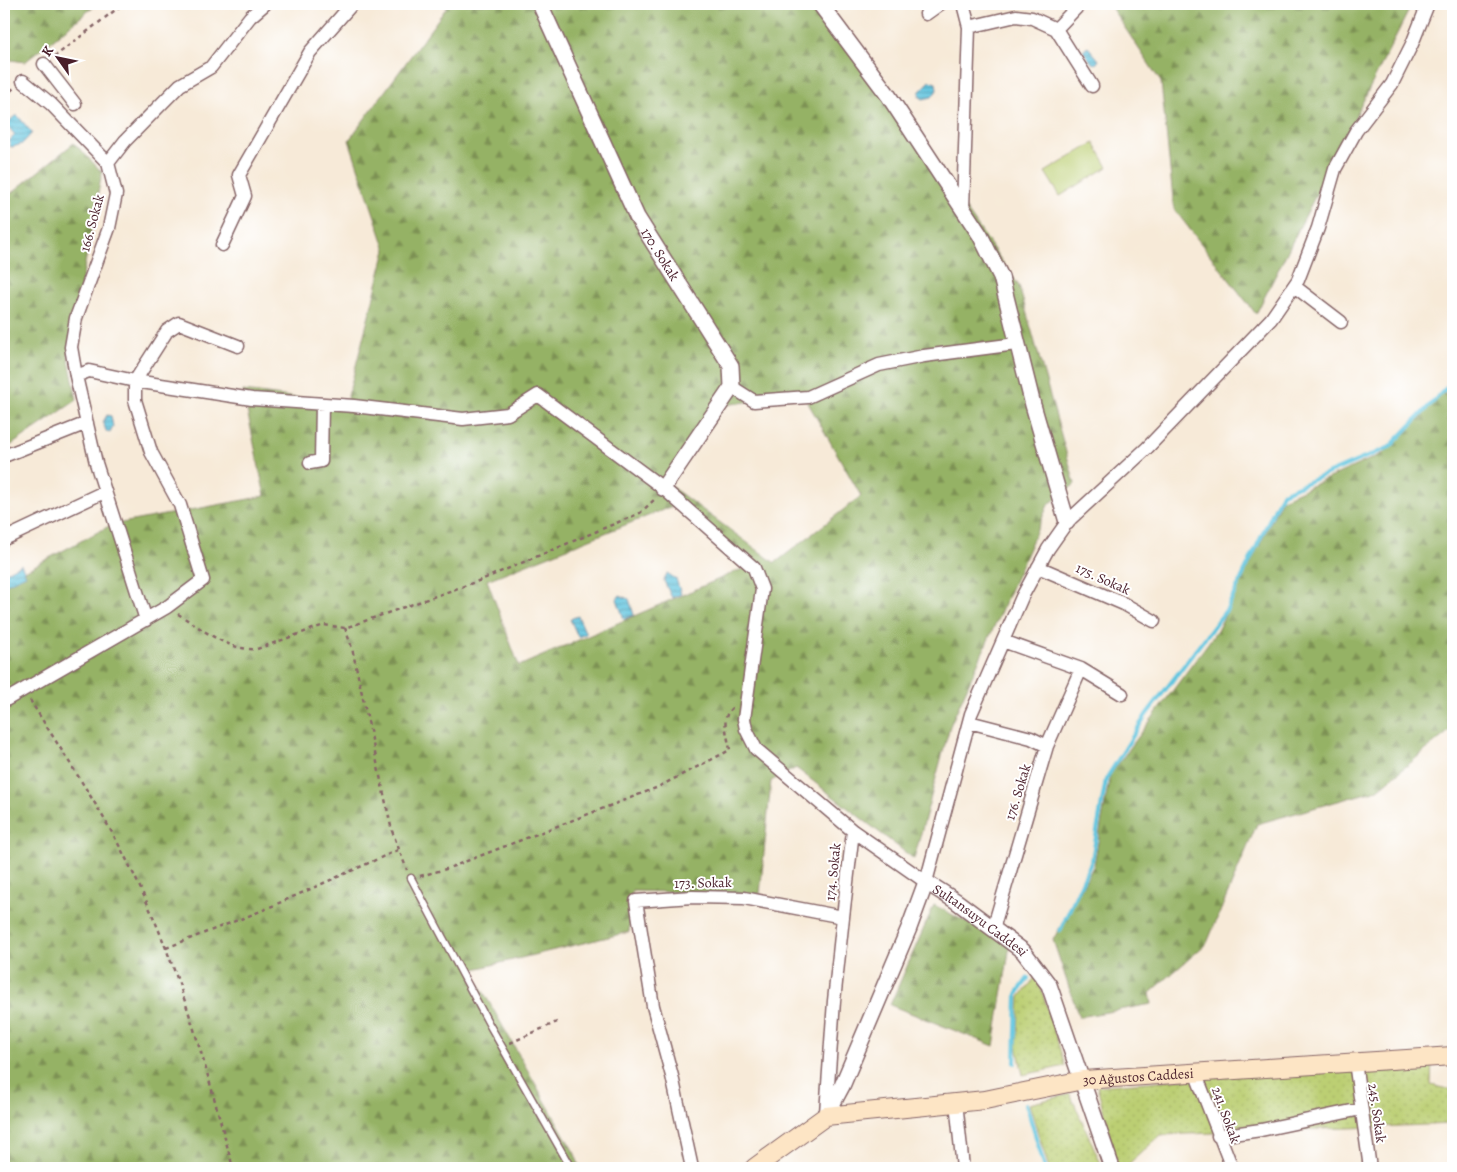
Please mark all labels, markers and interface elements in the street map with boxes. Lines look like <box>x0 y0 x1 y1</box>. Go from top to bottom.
north arrow <box>32 32 82 82</box>
text: K <box>37 41 58 60</box>
street label: 166. Sokak <box>75 192 109 254</box>
street label: 170. Sokak <box>637 224 684 284</box>
street label: 175. Sokak <box>1073 559 1133 599</box>
street label: 176. Sokak <box>1000 761 1036 823</box>
street label: 174. Sokak <box>821 842 845 902</box>
street label: 173. Sokak <box>674 873 732 893</box>
street label: Sultansuyu Caddesi <box>929 879 1033 960</box>
street label: 30 Ağustos Caddesi <box>1082 1063 1194 1089</box>
street label: 245. Sokak <box>1363 1082 1391 1144</box>
street label: 241. Sokak <box>1207 1084 1245 1146</box>

